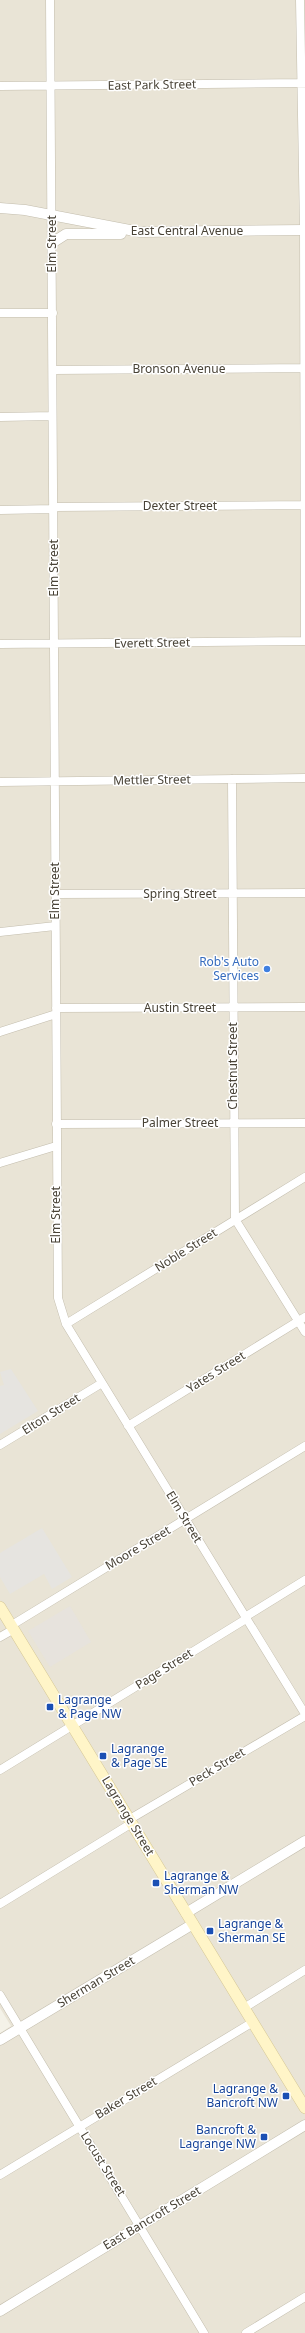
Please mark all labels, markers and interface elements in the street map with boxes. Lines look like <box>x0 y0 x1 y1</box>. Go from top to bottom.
street label: East Park Street <box>108 75 197 94</box>
street label: Elm Street <box>43 215 60 273</box>
street label: East Central Avenue <box>131 222 243 239</box>
street label: Bronson Avenue <box>133 360 226 377</box>
street label: Dexter Street <box>143 497 218 514</box>
street label: Elm Street <box>45 539 62 597</box>
street label: Everett Street <box>114 633 191 652</box>
street label: Mettler Street <box>113 770 192 789</box>
street label: Elm Street <box>46 862 63 920</box>
street label: Spring Street <box>143 885 217 902</box>
place label: Rob's Auto Services <box>199 953 259 984</box>
marker: Rob's Auto Services <box>262 964 272 974</box>
street label: Austin Street <box>144 999 217 1016</box>
street label: Chestnut Street <box>224 1022 241 1110</box>
street label: Palmer Street <box>142 1114 219 1131</box>
street label: Elm Street <box>47 1186 64 1244</box>
street label: Noble Street <box>151 1223 221 1275</box>
street label: Yates Street <box>183 1346 249 1396</box>
street label: Elton Street <box>18 1389 84 1438</box>
street label: Elm Street <box>162 1488 207 1546</box>
street label: Moore Street <box>102 1521 174 1574</box>
street label: Page Street <box>132 1644 196 1693</box>
place label: Lagrange & Page NW <box>58 1691 121 1722</box>
marker: Lagrange & Page NW <box>45 1702 55 1712</box>
place label: Lagrange & Page SE <box>111 1740 167 1771</box>
street label: Peck Street <box>185 1743 249 1790</box>
marker: Lagrange & Page SE <box>98 1751 108 1761</box>
street label: Lagrange Street <box>98 1773 159 1859</box>
place label: Lagrange & Sherman NW <box>164 1867 239 1898</box>
marker: Lagrange & Sherman NW <box>151 1878 161 1888</box>
place label: Lagrange & Sherman SE <box>218 1915 285 1946</box>
marker: Lagrange & Sherman SE <box>205 1926 215 1936</box>
street label: Sherman Street <box>54 1951 138 2011</box>
street label: Baker Street <box>92 2072 160 2123</box>
place label: Lagrange & Bancroft NW <box>206 2080 278 2111</box>
marker: Lagrange & Bancroft NW <box>281 2091 291 2101</box>
place label: Bancroft & Lagrange NW <box>179 2121 256 2152</box>
street label: Locust Street <box>77 2128 130 2200</box>
marker: Bancroft & Lagrange NW <box>259 2132 269 2142</box>
street label: East Bancroft Street <box>100 2181 204 2254</box>

